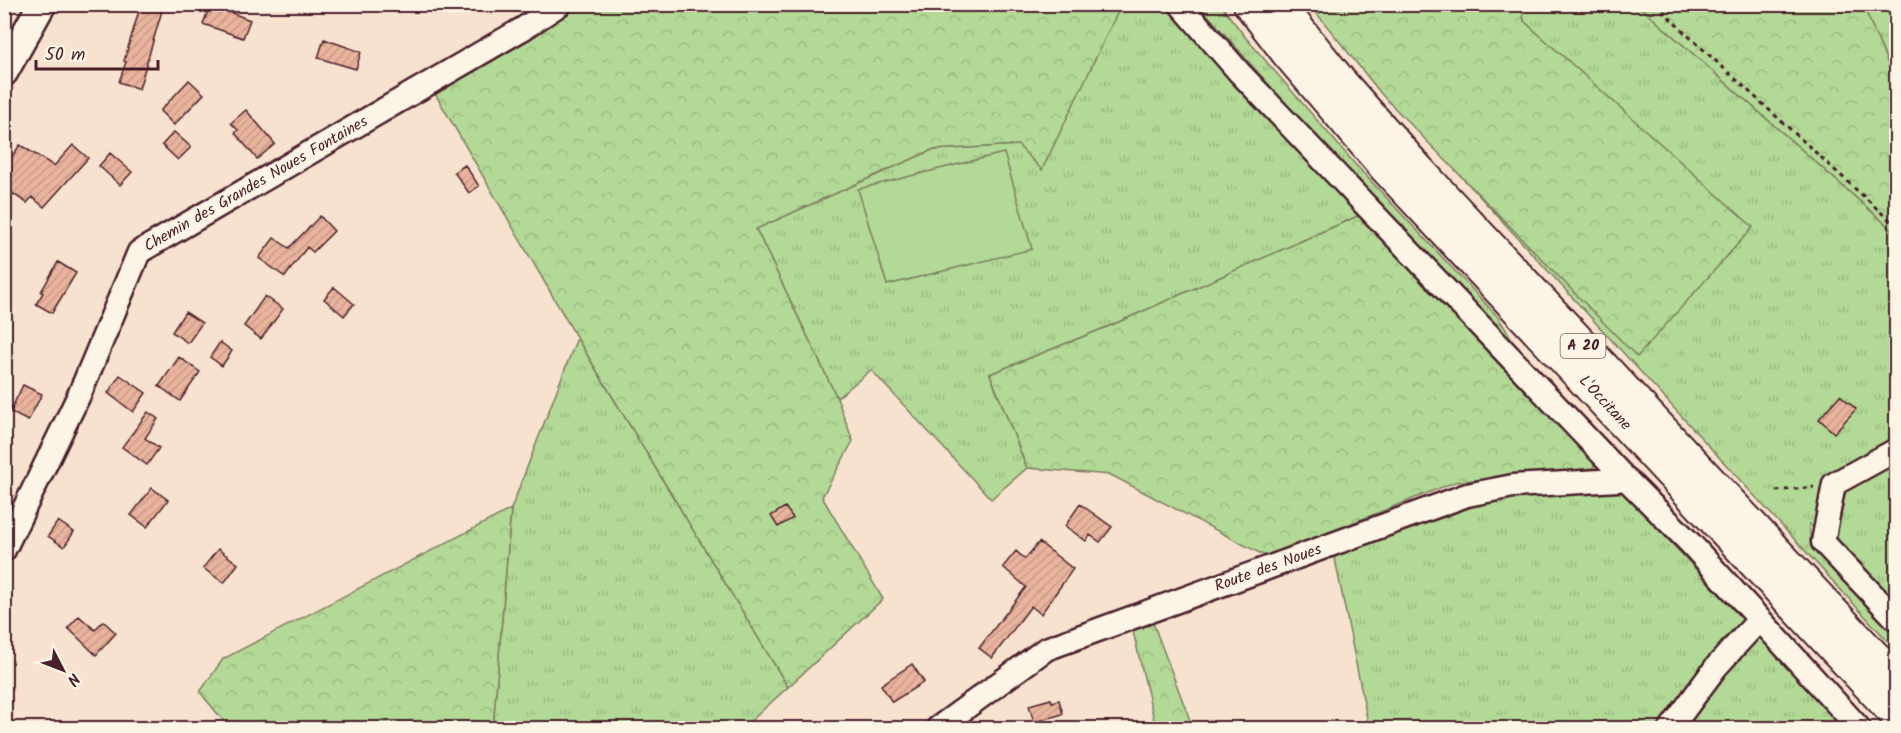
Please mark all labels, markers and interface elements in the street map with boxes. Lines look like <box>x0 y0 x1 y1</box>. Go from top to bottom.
scale bar <box>36 33 158 71</box>
text: 50 m <box>45 41 85 70</box>
street label: Chemin des Grandes Noues Fontaines <box>139 109 373 259</box>
road number: A 20 <box>1560 334 1606 358</box>
street label: L'Occitane <box>1573 369 1637 437</box>
street label: Route des Noues <box>1211 537 1325 599</box>
north arrow <box>33 640 93 700</box>
text: N <box>60 667 86 691</box>

